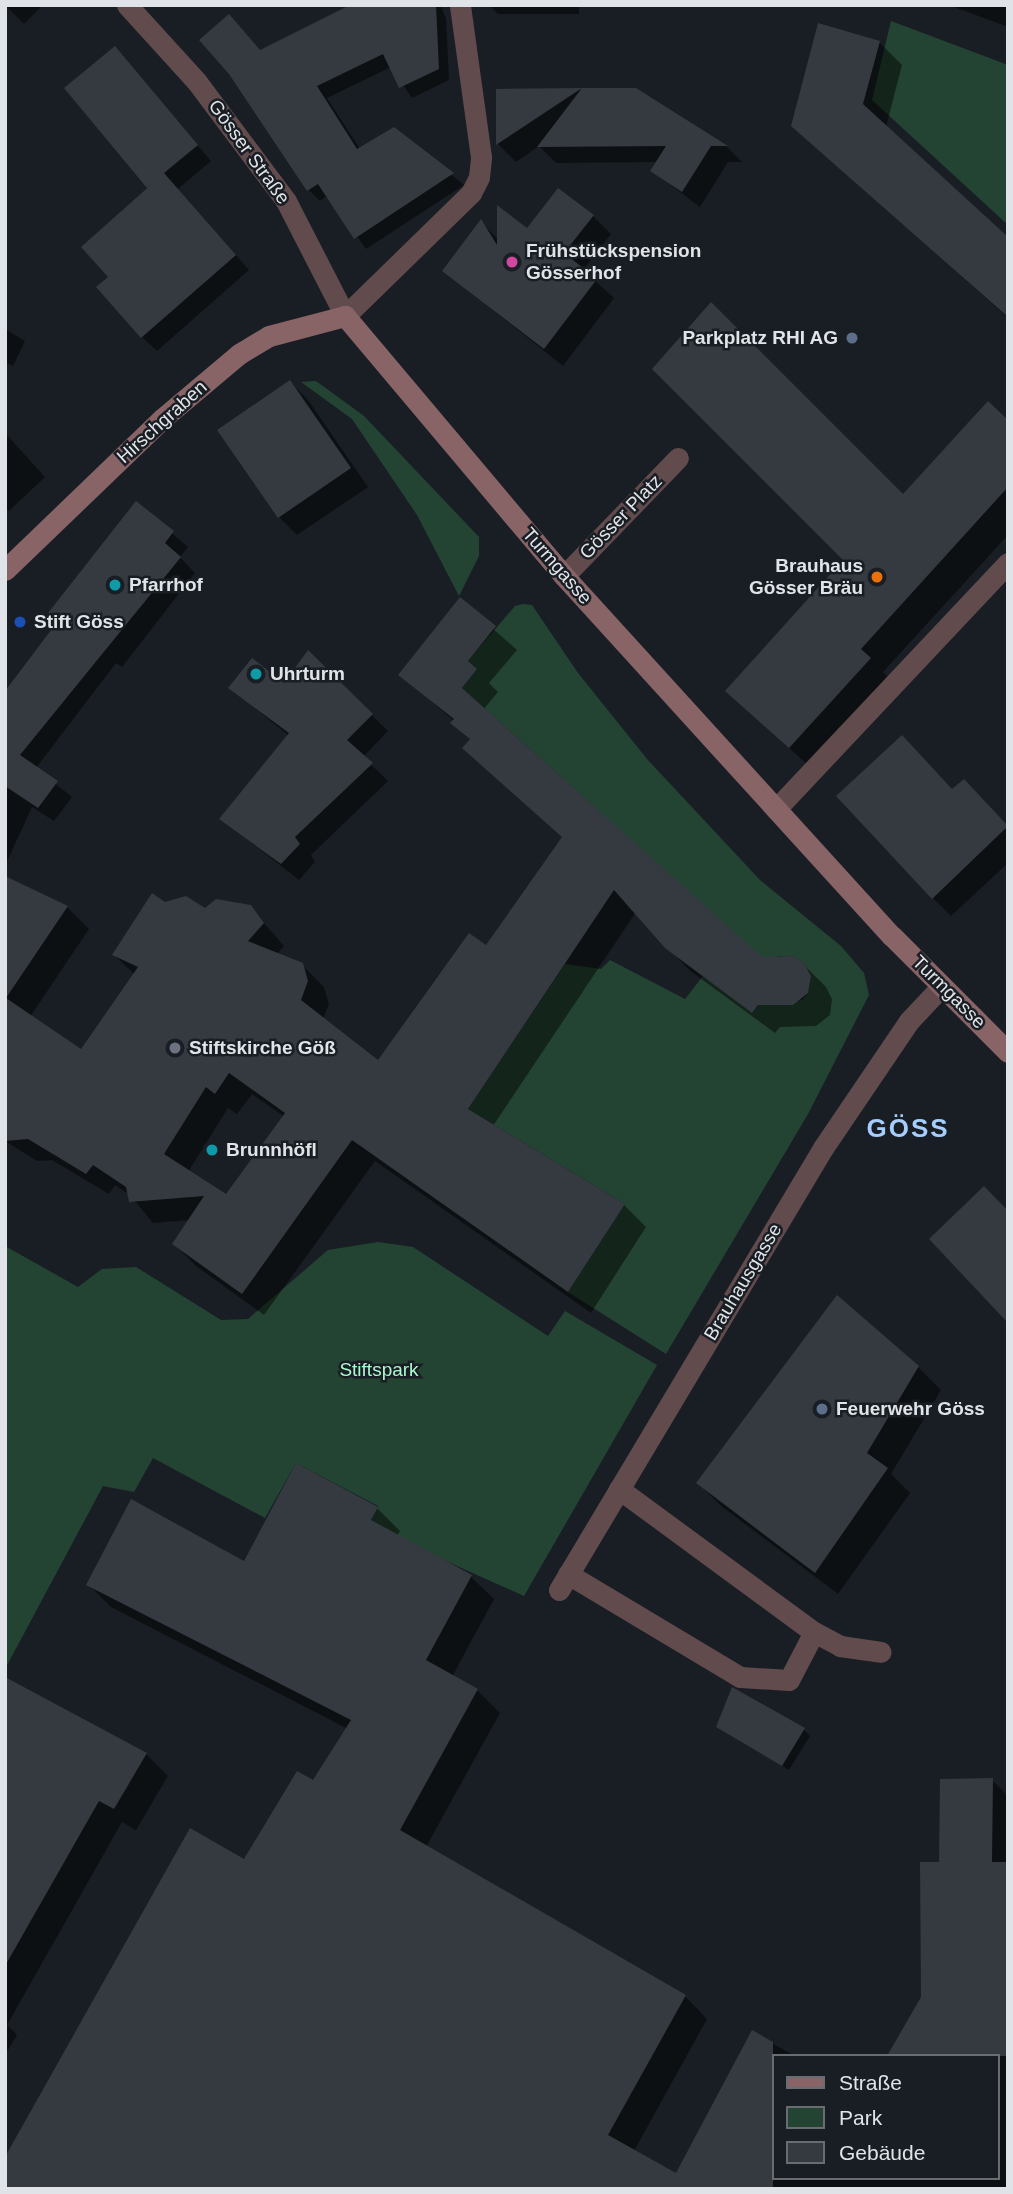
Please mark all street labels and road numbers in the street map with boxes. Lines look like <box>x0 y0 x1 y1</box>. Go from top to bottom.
street label: Gösser Straße <box>203 95 295 209</box>
street label: Hirschgraben <box>112 376 212 468</box>
street label: Gösser Platz <box>575 470 667 564</box>
street label: Turmgasse <box>517 523 597 609</box>
street label: Turmgasse <box>908 951 990 1033</box>
street label: Brauhausgasse <box>699 1220 787 1344</box>

